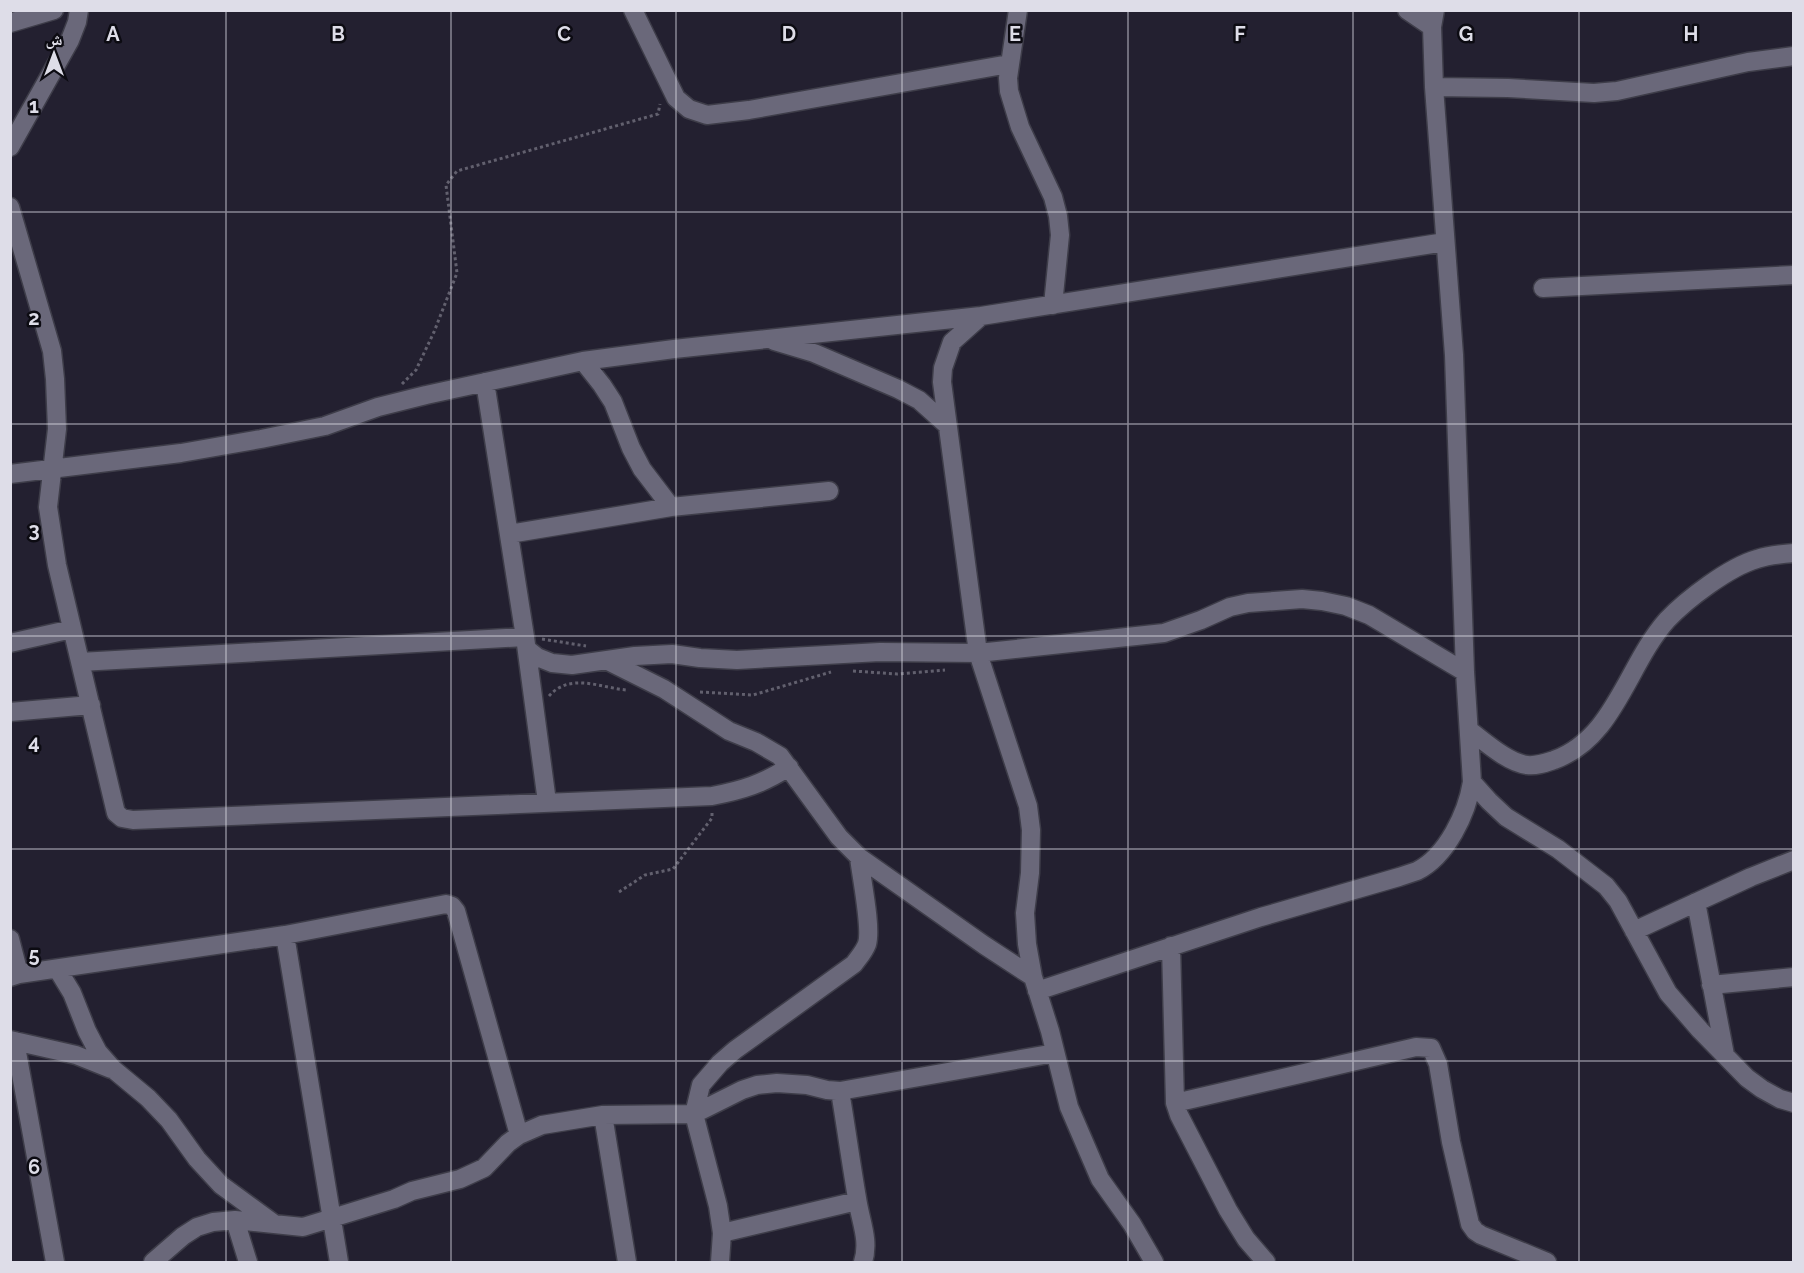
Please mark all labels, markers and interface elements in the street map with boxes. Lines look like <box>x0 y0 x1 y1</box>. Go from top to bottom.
text: A <box>106 22 120 46</box>
text: B <box>331 22 345 46</box>
text: C <box>557 22 571 46</box>
text: D <box>782 22 796 46</box>
text: E <box>1009 22 1021 46</box>
text: F <box>1234 22 1246 46</box>
text: G <box>1459 22 1473 46</box>
text: H <box>1684 22 1698 46</box>
north arrow <box>24 24 84 84</box>
text: ش <box>46 30 63 49</box>
text: 1 <box>29 94 39 118</box>
text: 2 <box>28 306 40 330</box>
text: 3 <box>28 518 40 542</box>
text: 4 <box>28 730 40 754</box>
text: 5 <box>28 943 40 967</box>
text: 6 <box>28 1155 40 1179</box>

